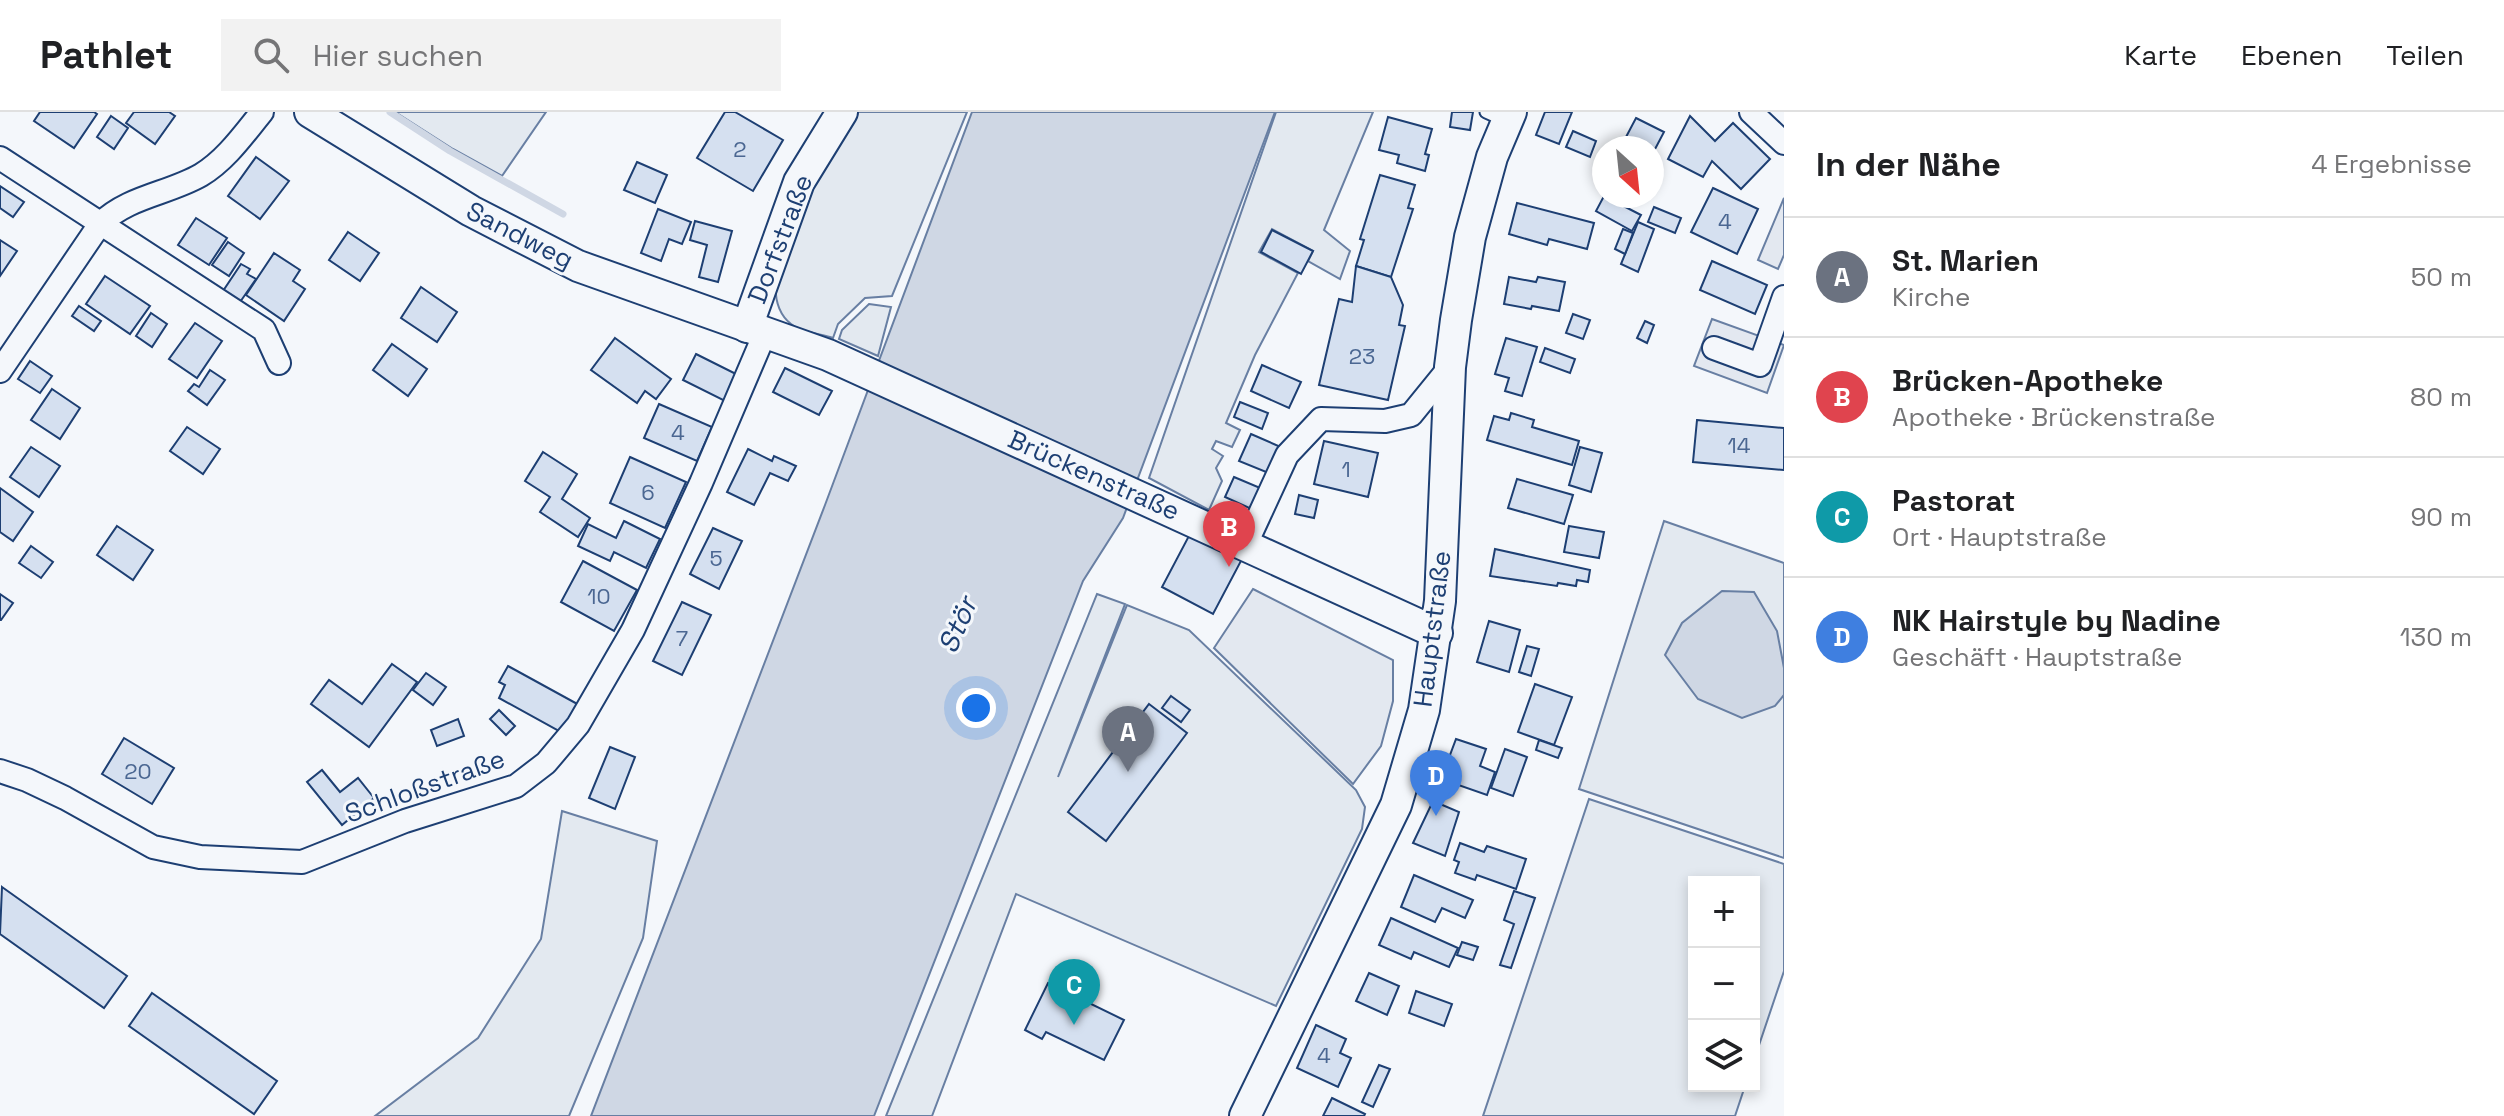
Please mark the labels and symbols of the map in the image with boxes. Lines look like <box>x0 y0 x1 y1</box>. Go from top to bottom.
house number: 2 <box>733 135 747 163</box>
north arrow <box>1592 136 1664 208</box>
street label: Dorfstraße <box>740 170 820 308</box>
street label: Sandweg <box>460 193 580 277</box>
house number: 4 <box>1718 207 1732 235</box>
house number: 23 <box>1349 342 1375 370</box>
house number: 4 <box>671 418 685 446</box>
street label: Brückenstraße <box>1003 422 1185 528</box>
house number: 14 <box>1728 431 1751 459</box>
house number: 1 <box>1341 455 1351 483</box>
house number: 6 <box>641 478 655 506</box>
pin: B <box>1203 501 1255 567</box>
house number: 5 <box>709 544 723 572</box>
street label: Hauptstraße <box>1406 549 1458 709</box>
house number: 10 <box>587 582 611 610</box>
water label: Stör <box>929 588 986 658</box>
house number: 7 <box>676 624 688 652</box>
your location <box>956 688 996 728</box>
pin: A <box>1102 706 1154 772</box>
street label: Schloßstraße <box>340 741 510 831</box>
pin: D <box>1410 750 1462 816</box>
house number: 20 <box>124 757 152 785</box>
pin: C <box>1048 959 1100 1025</box>
house number: 4 <box>1317 1041 1331 1069</box>

